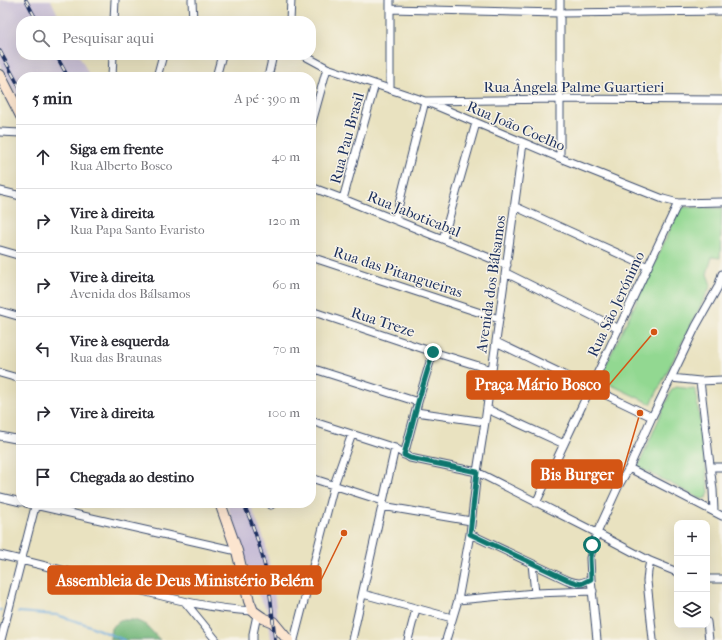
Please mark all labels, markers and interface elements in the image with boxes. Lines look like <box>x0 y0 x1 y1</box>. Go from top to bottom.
search box <box>16 16 316 60</box>
icon: search <box>30 27 52 49</box>
text: Pesquisar aqui <box>62 29 154 47</box>
street label: Rua Ângela Palme Guartieri <box>484 78 665 96</box>
text: 5 min <box>32 88 72 108</box>
street label: Rua Pau Brasil <box>326 90 368 186</box>
text: A pé · 390 m <box>234 91 300 106</box>
street label: Rua João Coelho <box>464 97 568 155</box>
text: Siga em frente <box>70 140 163 158</box>
icon: ahead <box>32 146 54 168</box>
text: 40 m <box>272 149 300 164</box>
text: Rua Alberto Bosco <box>70 158 172 173</box>
street label: Rua Jaboticabal <box>365 187 463 241</box>
text: Vire à direita <box>70 204 154 222</box>
icon: right <box>32 210 54 232</box>
text: 120 m <box>268 213 300 228</box>
street label: Avenida dos Bálsamos <box>472 214 510 355</box>
text: Rua Papa Santo Evaristo <box>70 222 205 237</box>
street label: Rua das Pitangueiras <box>331 243 465 302</box>
street label: Rua São Jerónimo <box>584 248 649 360</box>
text: Vire à direita <box>70 268 154 286</box>
icon: right <box>32 274 54 296</box>
text: 60 m <box>272 277 300 292</box>
text: Avenida dos Bálsamos <box>70 286 190 301</box>
street label: Rua Treze <box>349 303 418 341</box>
text: Vire à esquerda <box>70 332 169 350</box>
icon: left <box>32 338 54 360</box>
text: 70 m <box>273 341 300 356</box>
route end <box>424 343 442 361</box>
text: Rua das Braunas <box>70 350 162 365</box>
callout: Praça Mário Bosco <box>467 371 609 399</box>
text: Praça Mário Bosco <box>475 375 601 395</box>
icon: right <box>32 402 54 424</box>
text: Vire à direita <box>70 404 154 422</box>
text: 100 m <box>267 405 300 420</box>
callout: Bis Burger <box>532 460 622 488</box>
text: Bis Burger <box>540 465 615 485</box>
icon: arrive <box>32 466 54 488</box>
text: Chegada ao destino <box>70 468 194 486</box>
map controls <box>674 520 710 628</box>
button: + <box>674 520 710 556</box>
route start <box>583 536 601 554</box>
button: − <box>674 556 710 592</box>
callout: Assembleia de Deus Ministério Belém <box>48 566 321 594</box>
text: Assembleia de Deus Ministério Belém <box>55 571 314 590</box>
button: layers <box>674 592 710 628</box>

